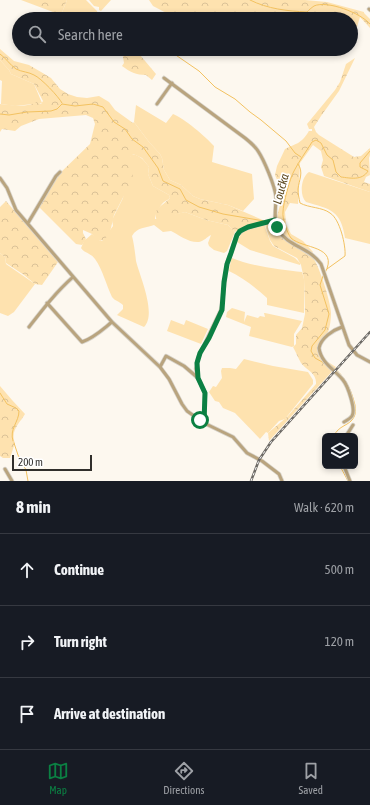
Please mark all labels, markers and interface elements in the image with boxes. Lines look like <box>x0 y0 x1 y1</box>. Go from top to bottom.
search box <box>12 12 358 56</box>
icon: search <box>26 23 48 45</box>
text: Search here <box>58 26 123 43</box>
water label: Loučka <box>270 172 292 206</box>
route end <box>268 218 286 236</box>
route start <box>191 411 209 429</box>
map controls <box>322 433 358 469</box>
button: layers <box>322 433 358 469</box>
scale bar <box>12 453 92 472</box>
text: 200 m <box>18 456 43 468</box>
text: 8 min <box>16 497 51 517</box>
text: Walk · 620 m <box>294 500 354 515</box>
icon: ahead <box>16 559 38 581</box>
text: Continue <box>54 561 104 578</box>
text: 500 m <box>325 562 354 577</box>
icon: right <box>16 631 38 653</box>
text: Turn right <box>54 633 107 650</box>
text: 120 m <box>325 634 354 649</box>
icon: arrive <box>16 703 38 725</box>
text: Arrive at destination <box>54 705 165 722</box>
tab: Map <box>47 760 69 796</box>
tab: Directions <box>163 760 204 796</box>
tab: Saved <box>299 760 323 796</box>

